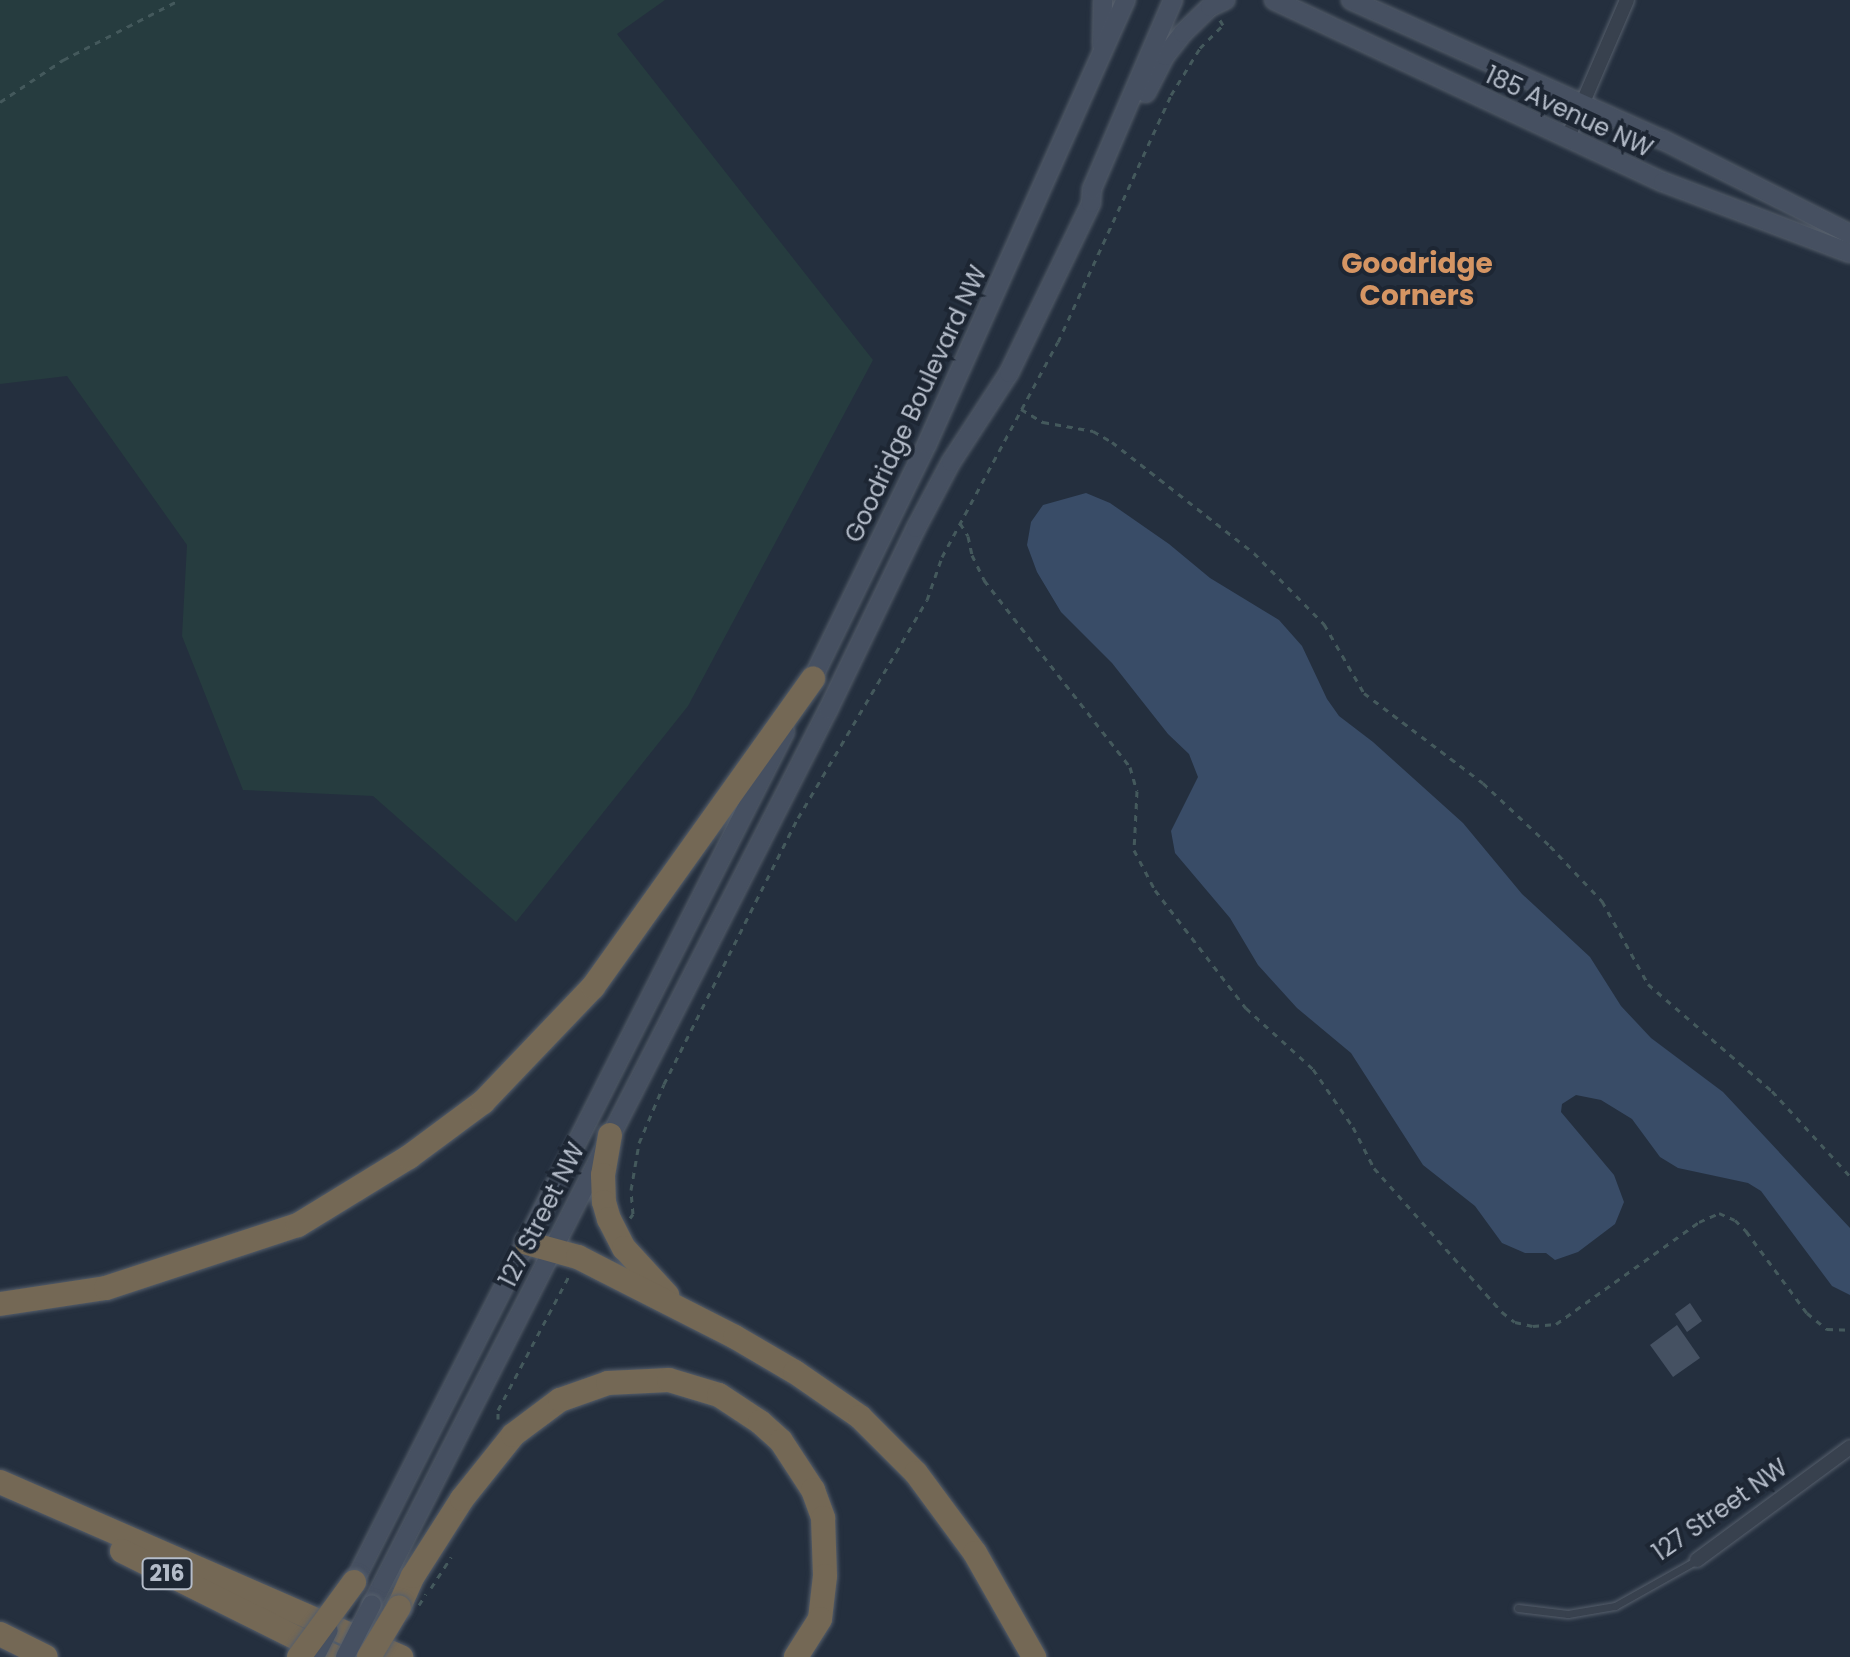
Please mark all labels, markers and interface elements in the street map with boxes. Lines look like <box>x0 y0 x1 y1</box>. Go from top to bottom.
street label: 185 Avenue NW <box>1481 61 1657 163</box>
district label: Goodridge Corners <box>1341 247 1493 313</box>
street label: Goodridge Boulevard NW <box>839 261 993 547</box>
street label: 127 Street NW <box>493 1138 591 1292</box>
street label: 127 Street NW <box>1647 1453 1793 1567</box>
road number: 216 <box>141 1556 193 1592</box>

